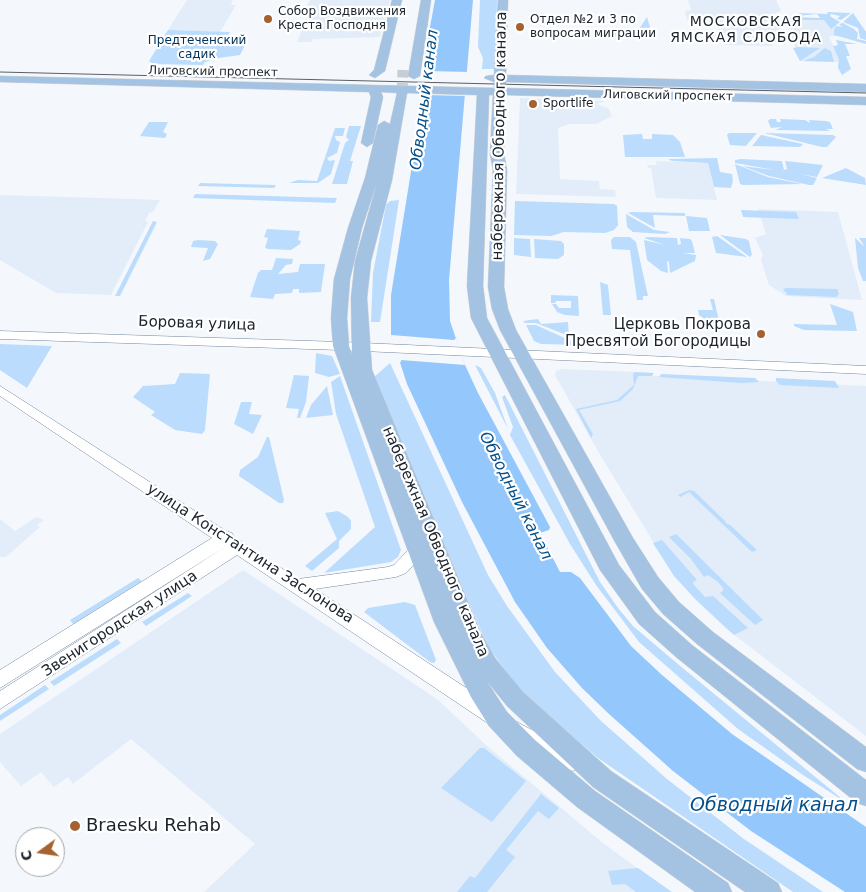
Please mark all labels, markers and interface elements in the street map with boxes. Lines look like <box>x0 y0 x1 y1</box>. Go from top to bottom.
place label: Собор Воздвижения Креста Господня <box>278 5 406 33</box>
street label: набережная Обводного канала <box>489 11 511 261</box>
marker: Собор Воздвижения Креста Господня <box>262 13 274 25</box>
place label: Отдел №2 и 3 по вопросам миграции <box>530 13 656 41</box>
district label: МОСКОВСКАЯ ЯМСКАЯ СЛОБОДА <box>668 14 824 46</box>
marker: Отдел №2 и 3 по вопросам миграции <box>514 21 526 33</box>
water label: Обводный канал <box>407 29 443 171</box>
park label: Предтеченский садик <box>148 34 246 62</box>
street label: Лиговский проспект <box>148 64 278 80</box>
street label: Лиговский проспект <box>603 88 733 104</box>
place label: Sportlife <box>543 97 593 111</box>
marker: Sportlife <box>527 98 539 110</box>
street label: Боровая улица <box>138 313 256 335</box>
place label: Церковь Покрова Пресвятой Богородицы <box>565 316 751 351</box>
marker: Церковь Покрова Пресвятой Богородицы <box>755 328 767 340</box>
street label: набережная Обводного канала <box>378 424 492 660</box>
water label: Обводный канал <box>474 429 556 563</box>
street label: улица Константина Заслонова <box>143 480 357 628</box>
street label: Звенигородская улица <box>39 567 201 681</box>
water label: Обводный канал <box>690 795 858 817</box>
place label: Braesku Rehab <box>86 815 221 837</box>
marker: Braesku Rehab <box>68 819 82 833</box>
north arrow <box>15 827 65 877</box>
text: С <box>17 848 35 862</box>

